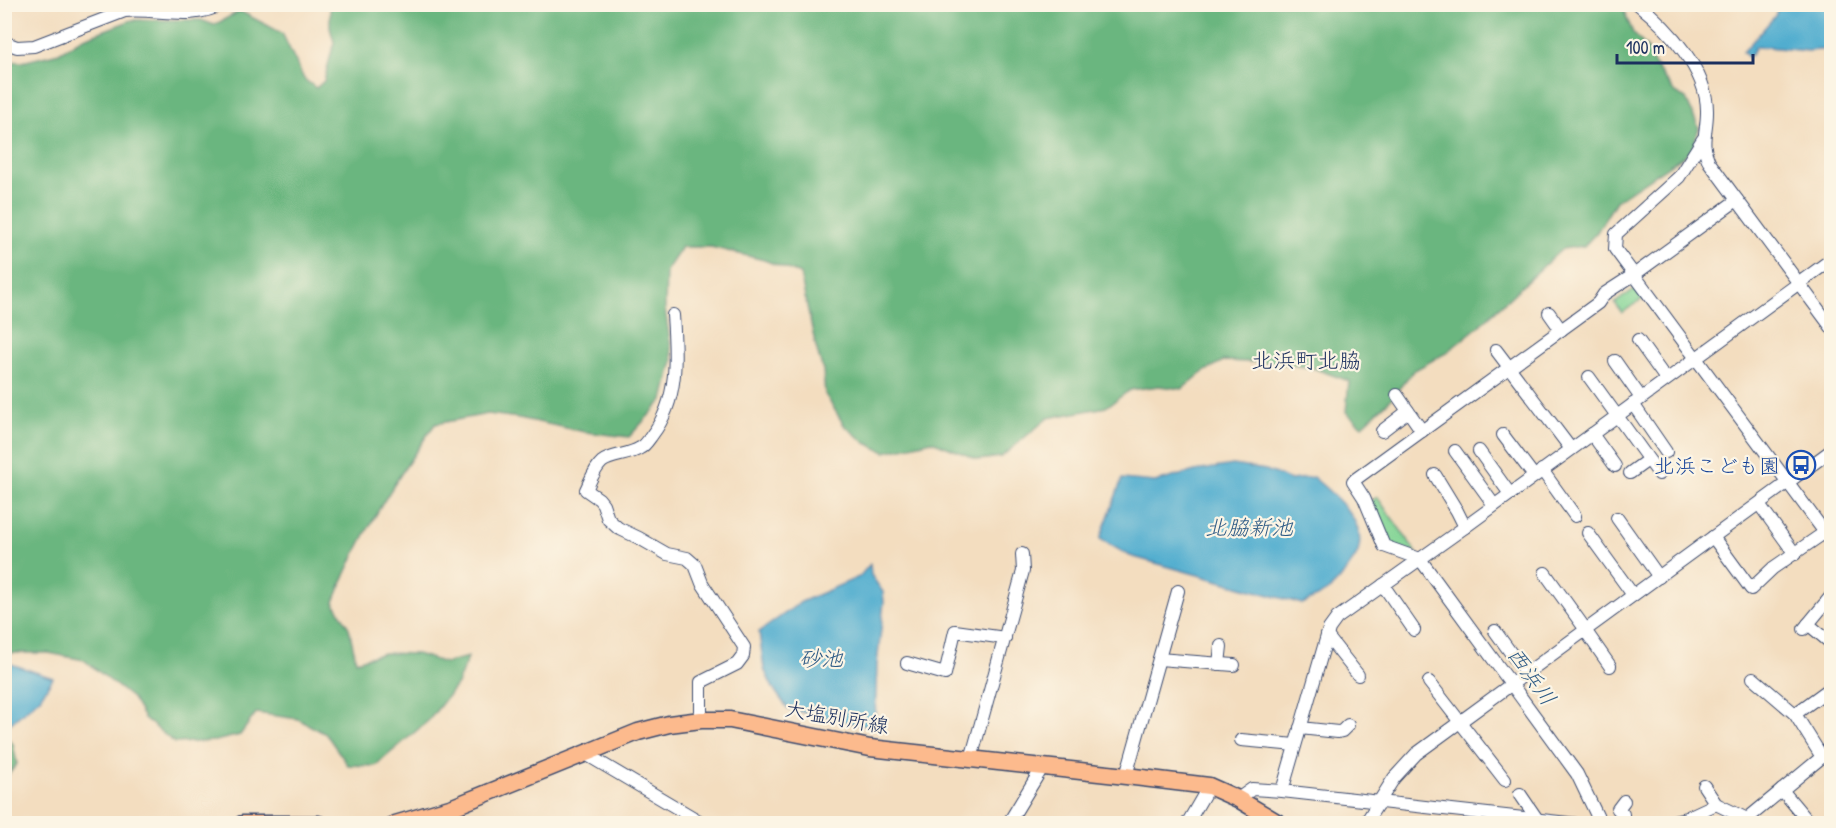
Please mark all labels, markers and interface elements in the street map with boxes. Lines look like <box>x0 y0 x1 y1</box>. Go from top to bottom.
scale bar <box>1617 27 1754 65</box>
text: 100 m <box>1626 35 1665 60</box>
district label: 北浜町北脇 <box>1251 345 1361 375</box>
bus stop icon: 北浜こども園 <box>1785 449 1817 481</box>
place label: 北浜こども園 <box>1654 451 1780 480</box>
water label: 北脇新池 <box>1205 512 1294 542</box>
water label: 西浜川 <box>1500 640 1564 712</box>
water label: 砂池 <box>799 643 844 673</box>
street label: 大塩別所線 <box>783 694 891 740</box>

